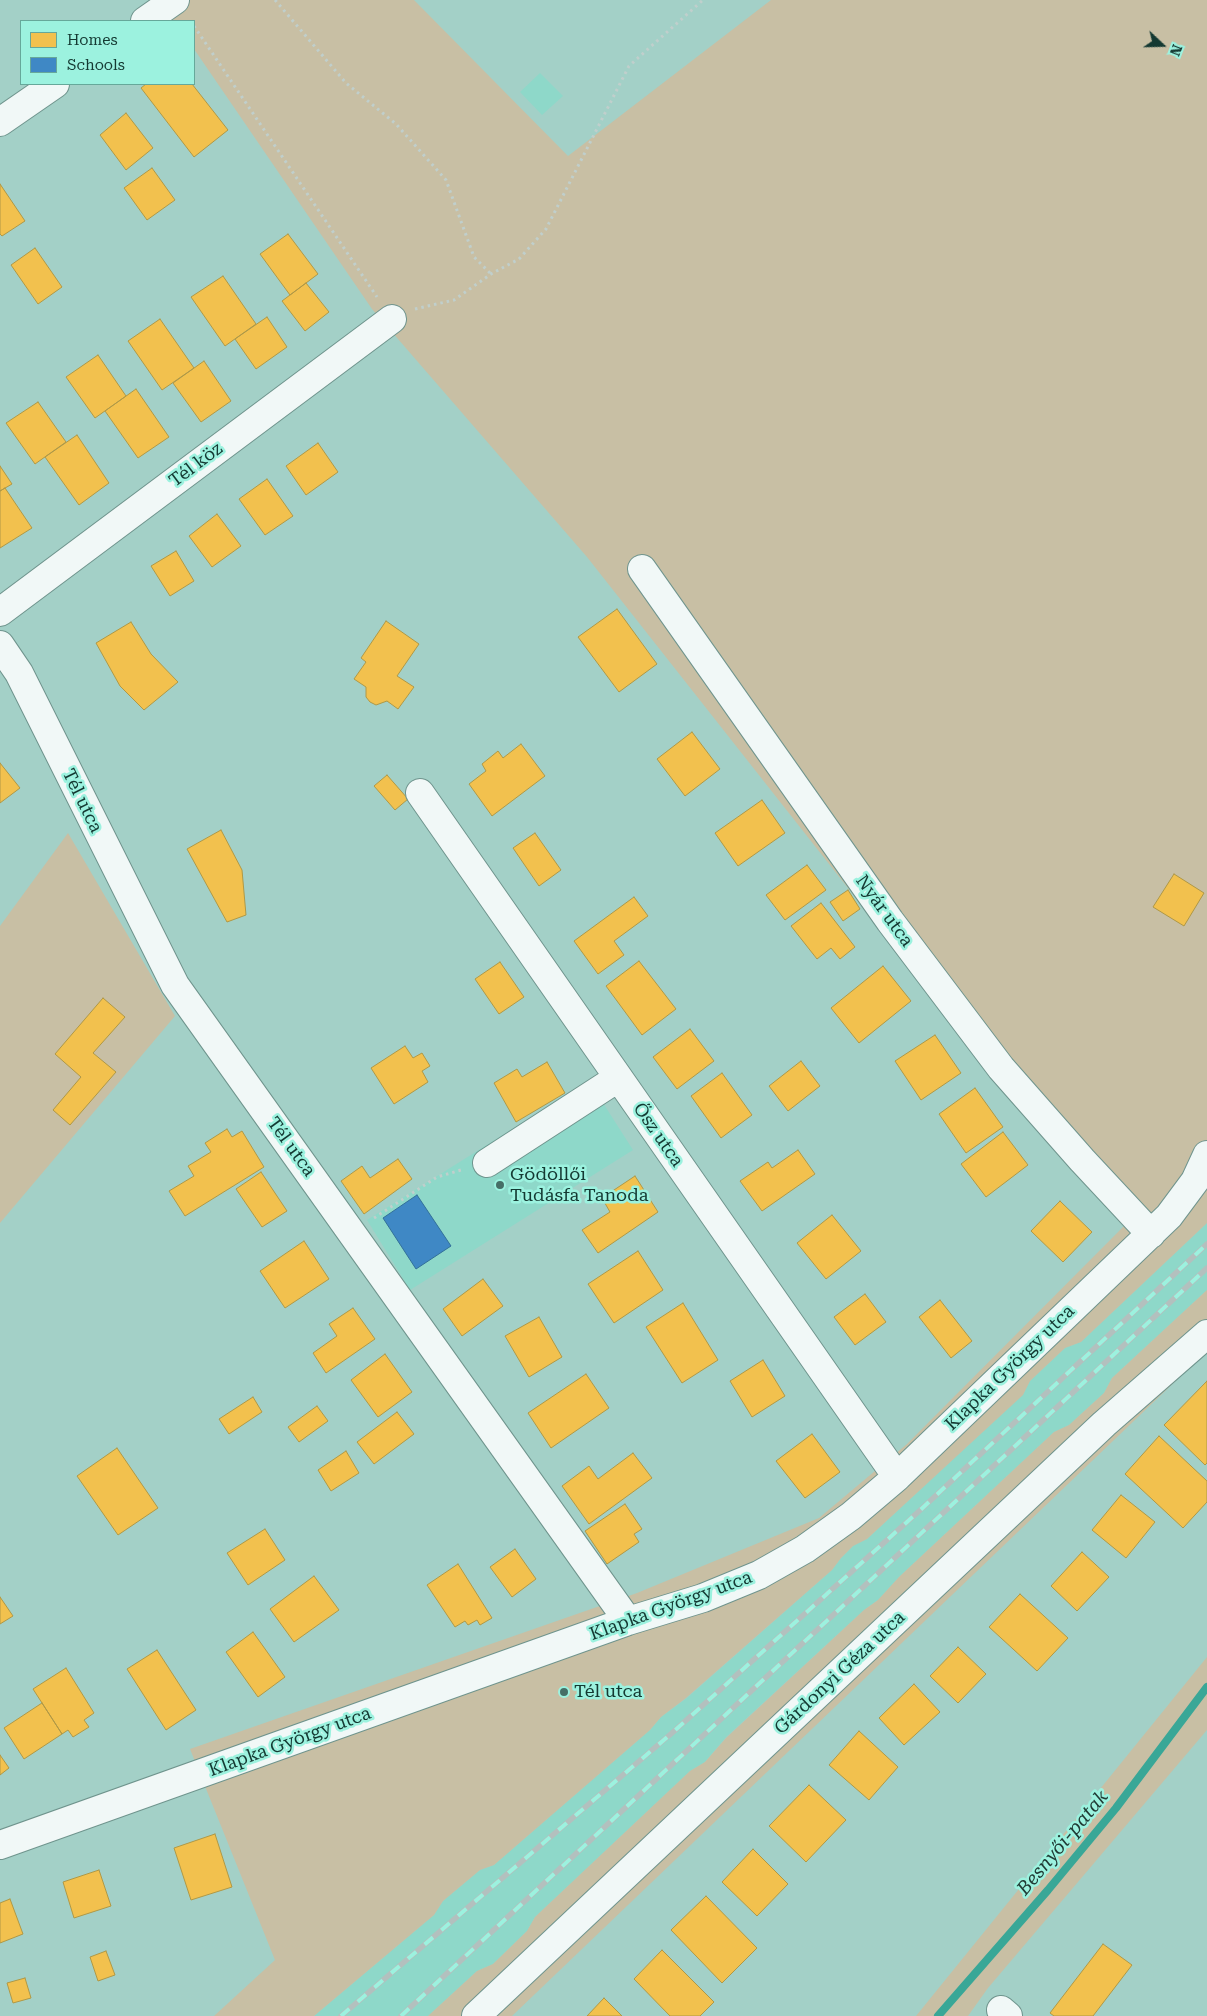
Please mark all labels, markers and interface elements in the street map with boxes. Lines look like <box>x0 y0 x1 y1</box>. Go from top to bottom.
legend <box>20 20 195 85</box>
north arrow <box>1137 20 1187 70</box>
text: Homes <box>67 31 118 49</box>
text: N <box>1167 42 1185 58</box>
text: Schools <box>67 56 125 74</box>
street label: Tél köz <box>165 438 227 492</box>
street label: Tél utca <box>57 766 107 836</box>
street label: Nyár utca <box>851 871 917 951</box>
street label: Ősz utca <box>628 1099 688 1171</box>
street label: Tél utca <box>262 1113 320 1181</box>
place label: Gödöllői Tudásfa Tanoda <box>510 1164 648 1206</box>
marker: Gödöllői Tudásfa Tanoda <box>494 1179 506 1191</box>
street label: Klapka György utca <box>941 1301 1079 1435</box>
street label: Klapka György utca <box>587 1567 755 1645</box>
street label: Gárdonyi Géza utca <box>770 1607 910 1739</box>
place label: Tél utca <box>574 1681 642 1703</box>
marker: Tél utca <box>558 1686 570 1698</box>
street label: Klapka György utca <box>206 1703 374 1781</box>
water label: Besnyői-patak <box>1013 1786 1113 1900</box>

